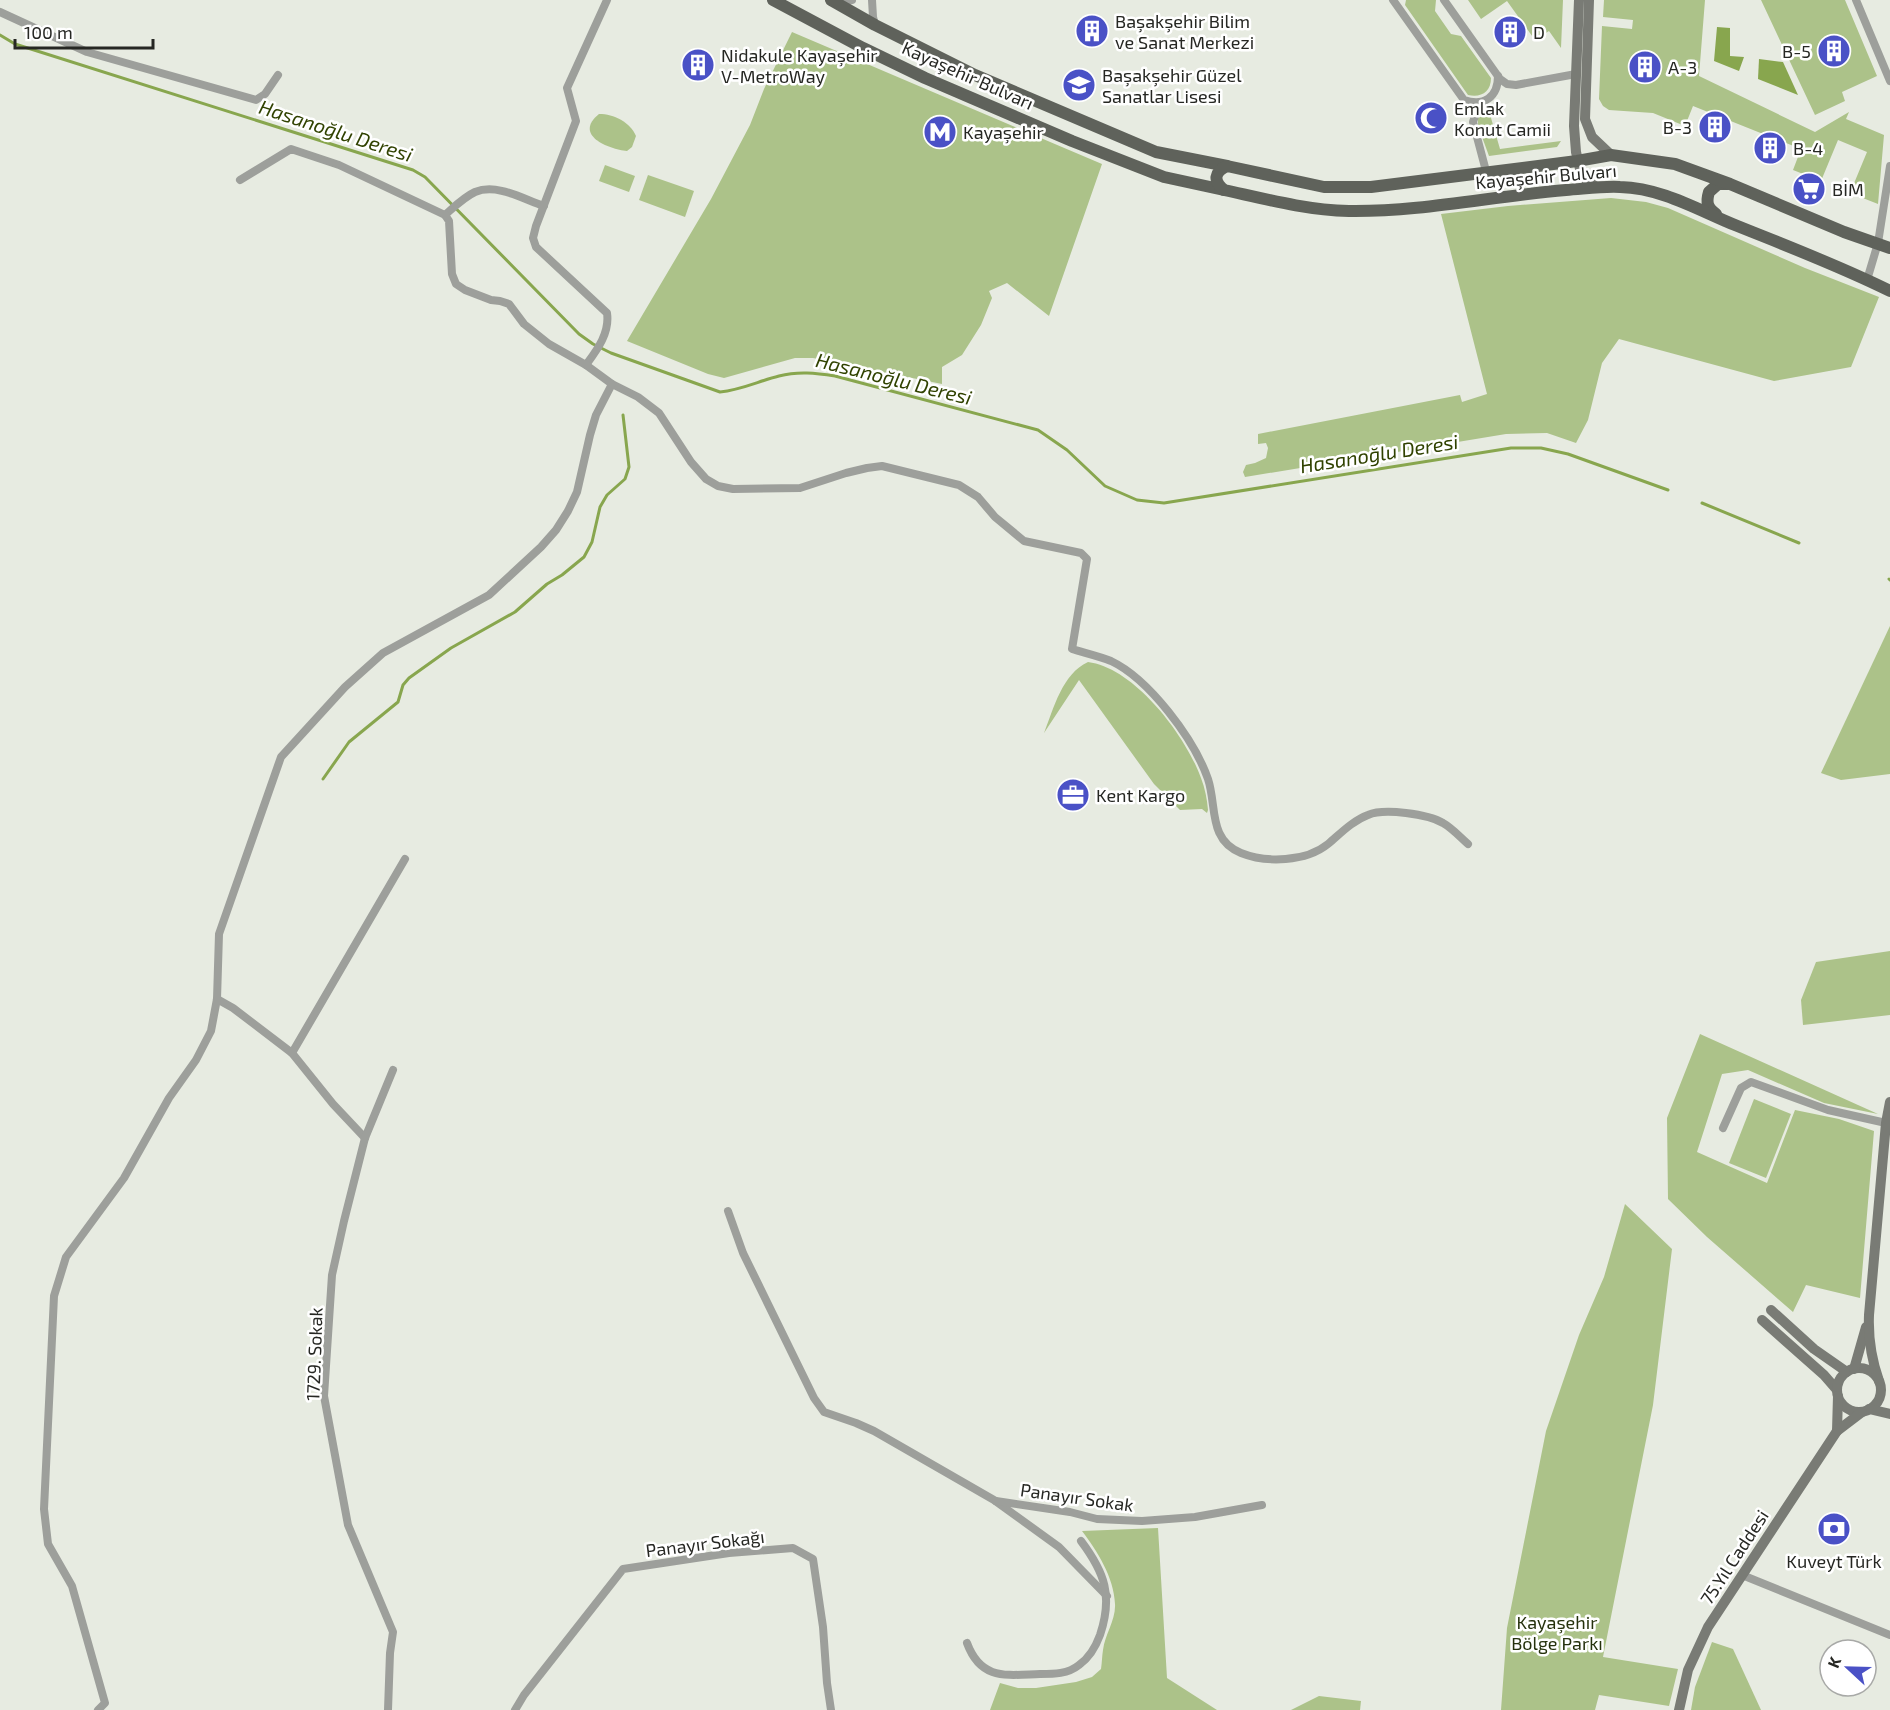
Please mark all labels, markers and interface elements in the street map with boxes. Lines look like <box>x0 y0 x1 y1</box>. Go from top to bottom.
place label: Başakşehir Bilim ve Sanat Merkezi <box>1115 10 1254 53</box>
scale bar <box>15 12 153 50</box>
building icon: Başakşehir Bilim ve Sanat Merkezi <box>1074 13 1110 49</box>
building icon: D <box>1492 14 1528 50</box>
text: 100 m <box>24 21 73 43</box>
place label: D <box>1533 21 1545 43</box>
building icon: B-5 <box>1816 33 1852 69</box>
street label: Kayaşehir Bulvarı <box>898 36 1037 115</box>
place label: B-5 <box>1782 40 1811 62</box>
place label: Nidakule Kayaşehir V-MetroWay <box>721 44 878 87</box>
building icon: Nidakule Kayaşehir V-MetroWay <box>680 47 716 83</box>
building icon: A-3 <box>1627 49 1663 85</box>
place label: A-3 <box>1668 56 1697 78</box>
place label: Başakşehir Güzel Sanatlar Lisesi <box>1102 64 1242 107</box>
school or university icon: Başakşehir Güzel Sanatlar Lisesi <box>1061 67 1097 103</box>
water label: Hasanoğlu Deresi <box>256 94 416 166</box>
place label: Emlak Konut Camii <box>1454 97 1551 140</box>
mosque icon: Emlak Konut Camii <box>1413 100 1449 136</box>
building icon: B-3 <box>1697 109 1733 145</box>
metro station icon: Kayaşehir <box>922 114 958 150</box>
place label: B-3 <box>1663 116 1692 138</box>
place label: Kayaşehir <box>963 121 1044 144</box>
building icon: B-4 <box>1752 130 1788 166</box>
place label: B-4 <box>1793 137 1823 159</box>
street label: Kayaşehir Bulvarı <box>1474 159 1618 194</box>
supermarket icon: BİM <box>1791 171 1827 207</box>
place label: BİM <box>1832 178 1864 200</box>
water label: Hasanoğlu Deresi <box>814 347 975 409</box>
water label: Hasanoğlu Deresi <box>1298 429 1460 477</box>
office icon: Kent Kargo <box>1055 777 1091 813</box>
place label: Kent Kargo <box>1096 784 1185 806</box>
street label: 1729. Sokak <box>301 1307 327 1401</box>
street label: Panayır Sokak <box>1019 1478 1135 1516</box>
street label: 75.Yıl Caddesi <box>1695 1505 1773 1609</box>
bank icon: Kuveyt Türk <box>1816 1511 1852 1547</box>
street label: Panayır Sokağı <box>644 1525 766 1561</box>
place label: Kuveyt Türk <box>1786 1550 1882 1572</box>
park label: Kayaşehir Bölge Parkı <box>1511 1611 1603 1654</box>
north arrow <box>1818 1638 1878 1698</box>
text: K <box>1823 1653 1845 1670</box>

